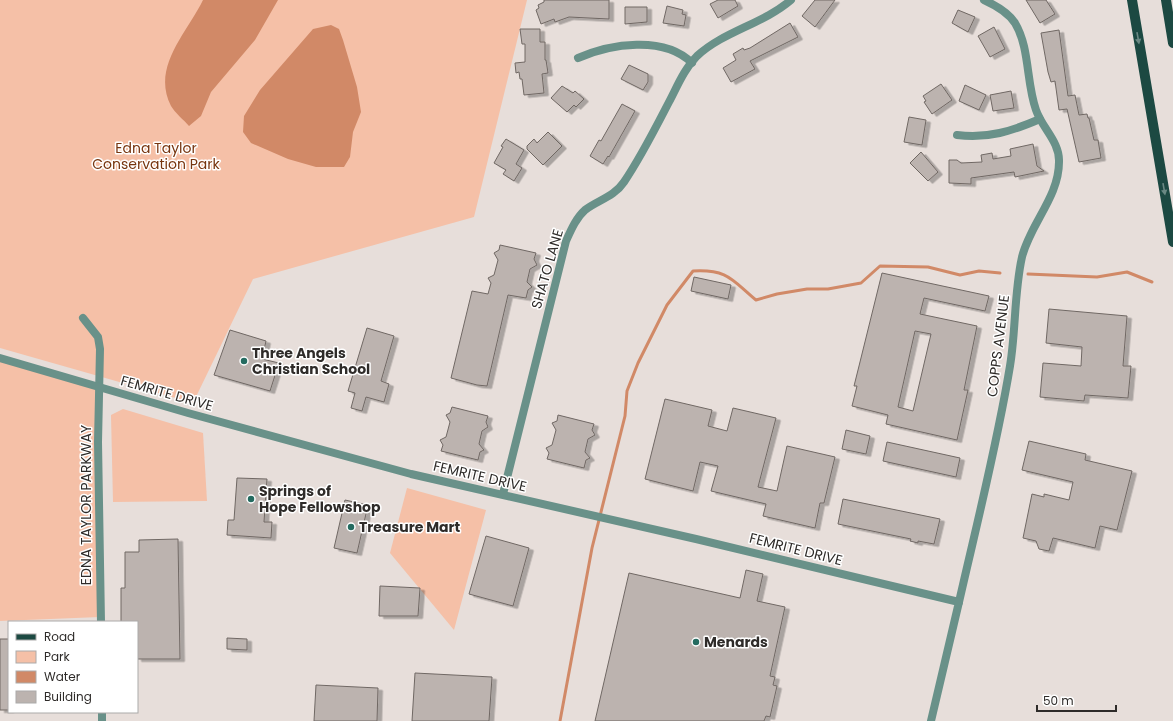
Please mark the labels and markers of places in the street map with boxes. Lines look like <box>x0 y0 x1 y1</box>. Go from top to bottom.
place label: Three Angels Christian School <box>252 343 370 379</box>
marker: Three Angels Christian School <box>239 356 249 366</box>
place label: Springs of Hope Fellowshop <box>259 481 381 517</box>
marker: Springs of Hope Fellowshop <box>246 494 256 504</box>
place label: Treasure Mart <box>359 517 461 537</box>
marker: Treasure Mart <box>346 522 356 532</box>
place label: Menards <box>704 632 768 652</box>
marker: Menards <box>691 637 701 647</box>

